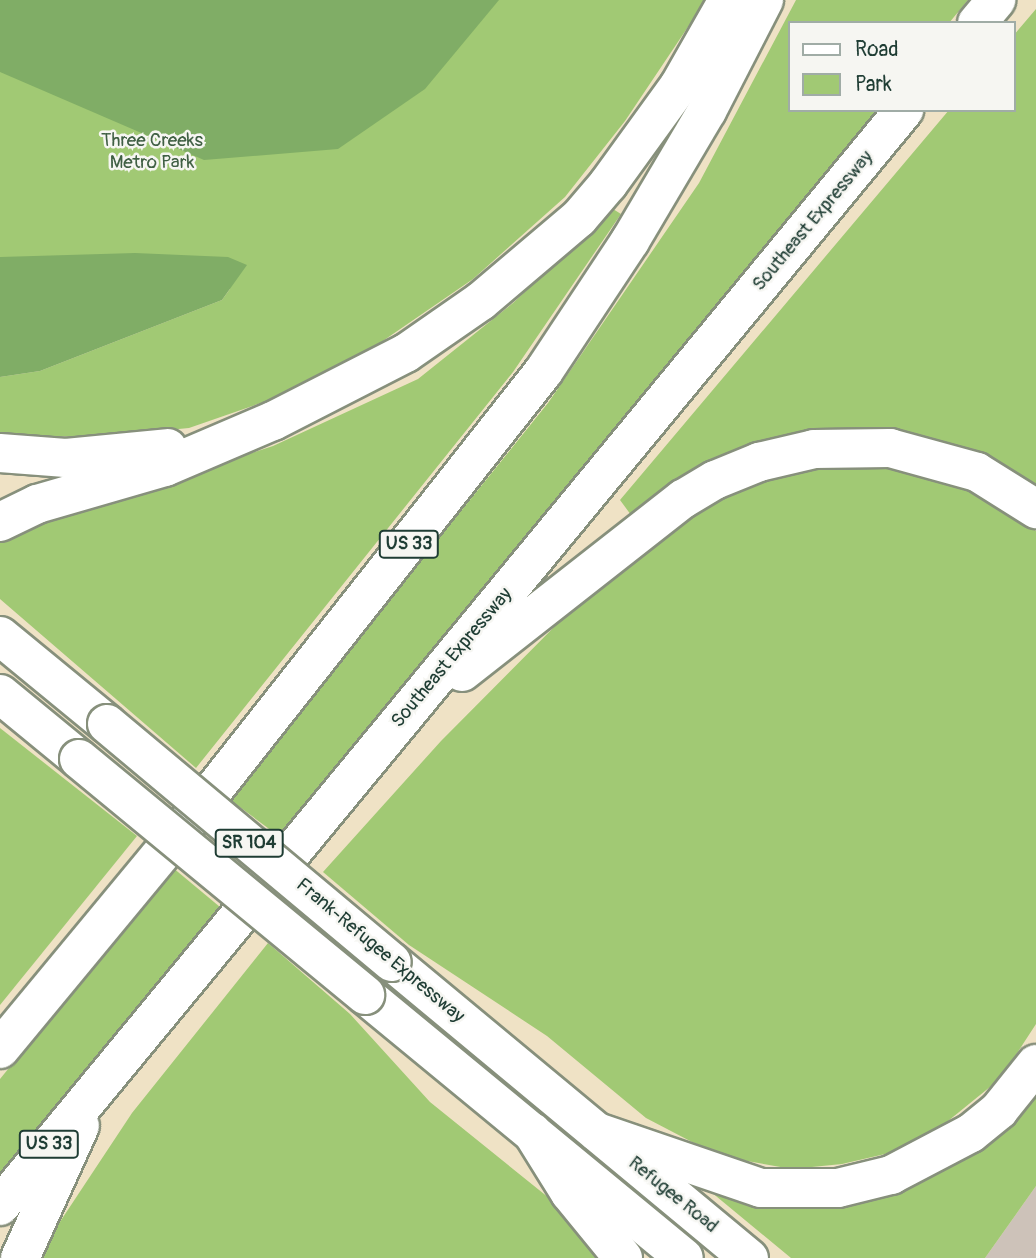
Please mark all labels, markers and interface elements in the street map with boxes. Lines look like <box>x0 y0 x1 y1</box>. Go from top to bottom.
legend <box>788 21 1015 112</box>
text: Road <box>855 36 899 63</box>
text: Park <box>855 71 892 98</box>
park label: Three Creeks Metro Park <box>101 130 203 174</box>
street label: Southeast Expressway <box>748 146 878 296</box>
road number: US 33 <box>378 530 440 558</box>
street label: Southeast Expressway <box>387 583 517 733</box>
road number: SR 104 <box>214 828 284 858</box>
street label: Frank-Refugee Expressway <box>291 874 469 1028</box>
road number: US 33 <box>18 1129 80 1158</box>
street label: Refugee Road <box>624 1152 722 1238</box>

